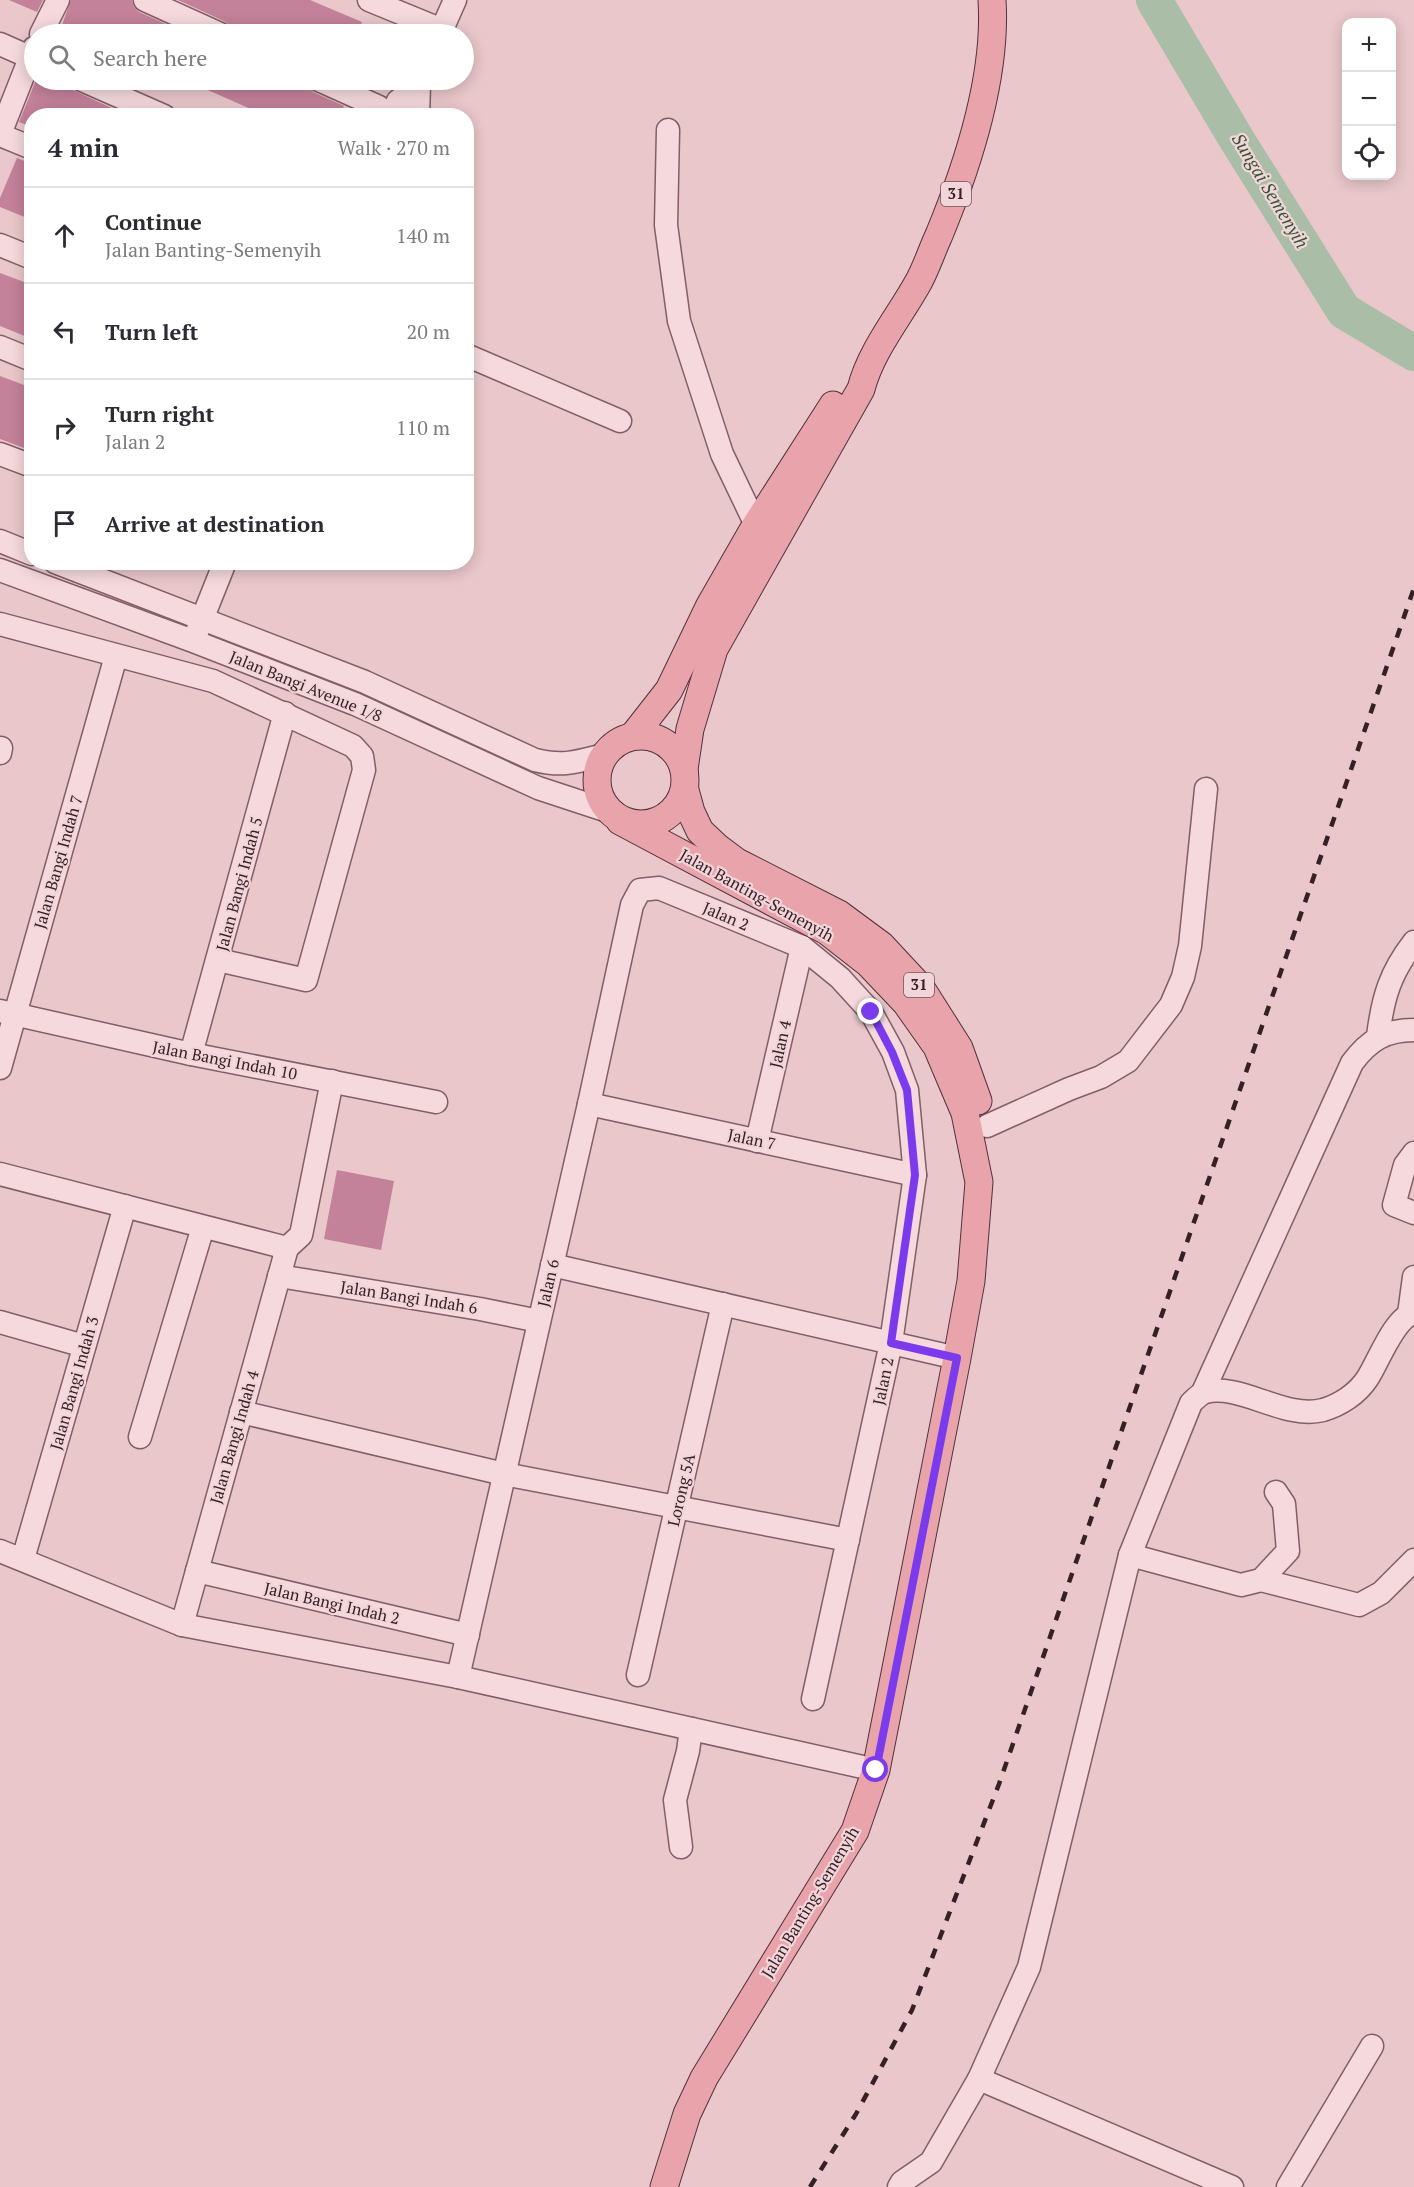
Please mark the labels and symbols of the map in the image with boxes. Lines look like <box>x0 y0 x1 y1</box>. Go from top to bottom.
water label: Sungai Semenyih <box>1227 129 1315 252</box>
road number: 31 <box>941 182 971 206</box>
street label: Jalan Bangi Avenue 1/8 <box>226 645 386 727</box>
street label: Jalan Bangi Indah 7 <box>28 793 88 931</box>
street label: Jalan Bangi Indah 5 <box>210 814 268 954</box>
street label: Jalan Banting-Semenyih <box>676 843 839 947</box>
street label: Jalan 2 <box>699 896 753 936</box>
road number: 31 <box>904 973 934 997</box>
route end <box>857 998 883 1024</box>
street label: Jalan 4 <box>764 1018 796 1070</box>
street label: Jalan Bangi Indah 10 <box>151 1035 299 1085</box>
street label: Jalan 7 <box>726 1123 778 1155</box>
street label: Jalan 6 <box>532 1257 564 1309</box>
street label: Jalan Bangi Indah 6 <box>339 1275 479 1319</box>
street label: Jalan Bangi Indah 3 <box>44 1314 104 1452</box>
street label: Jalan 2 <box>867 1355 899 1407</box>
street label: Jalan Bangi Indah 4 <box>204 1367 264 1506</box>
street label: Lorong 5A <box>662 1451 700 1528</box>
street label: Jalan Bangi Indah 2 <box>262 1577 402 1629</box>
route start <box>862 1756 888 1782</box>
street label: Jalan Banting-Semenyih <box>756 1822 864 1982</box>

